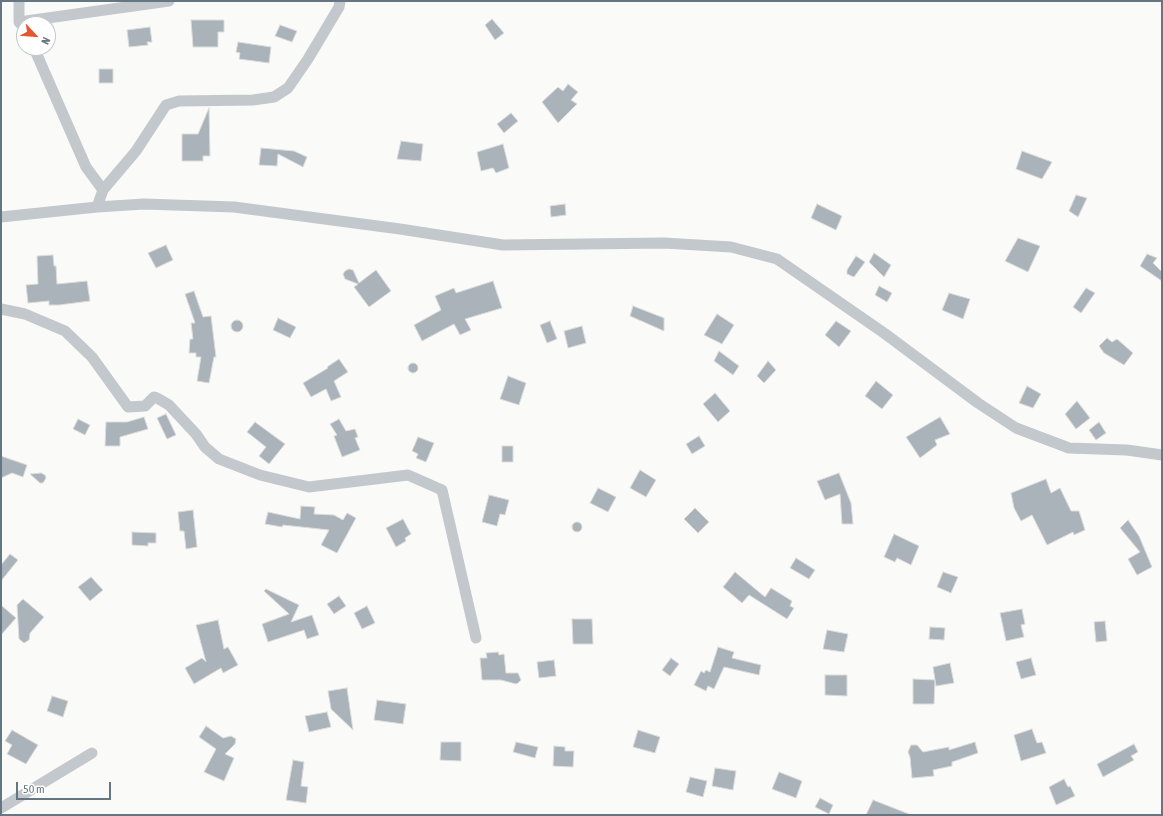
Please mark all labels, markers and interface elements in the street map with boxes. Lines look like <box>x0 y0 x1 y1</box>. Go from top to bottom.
north arrow <box>16 16 56 56</box>
text: N <box>39 35 53 46</box>
scale bar <box>18 774 113 800</box>
text: 50 m <box>23 782 45 796</box>

